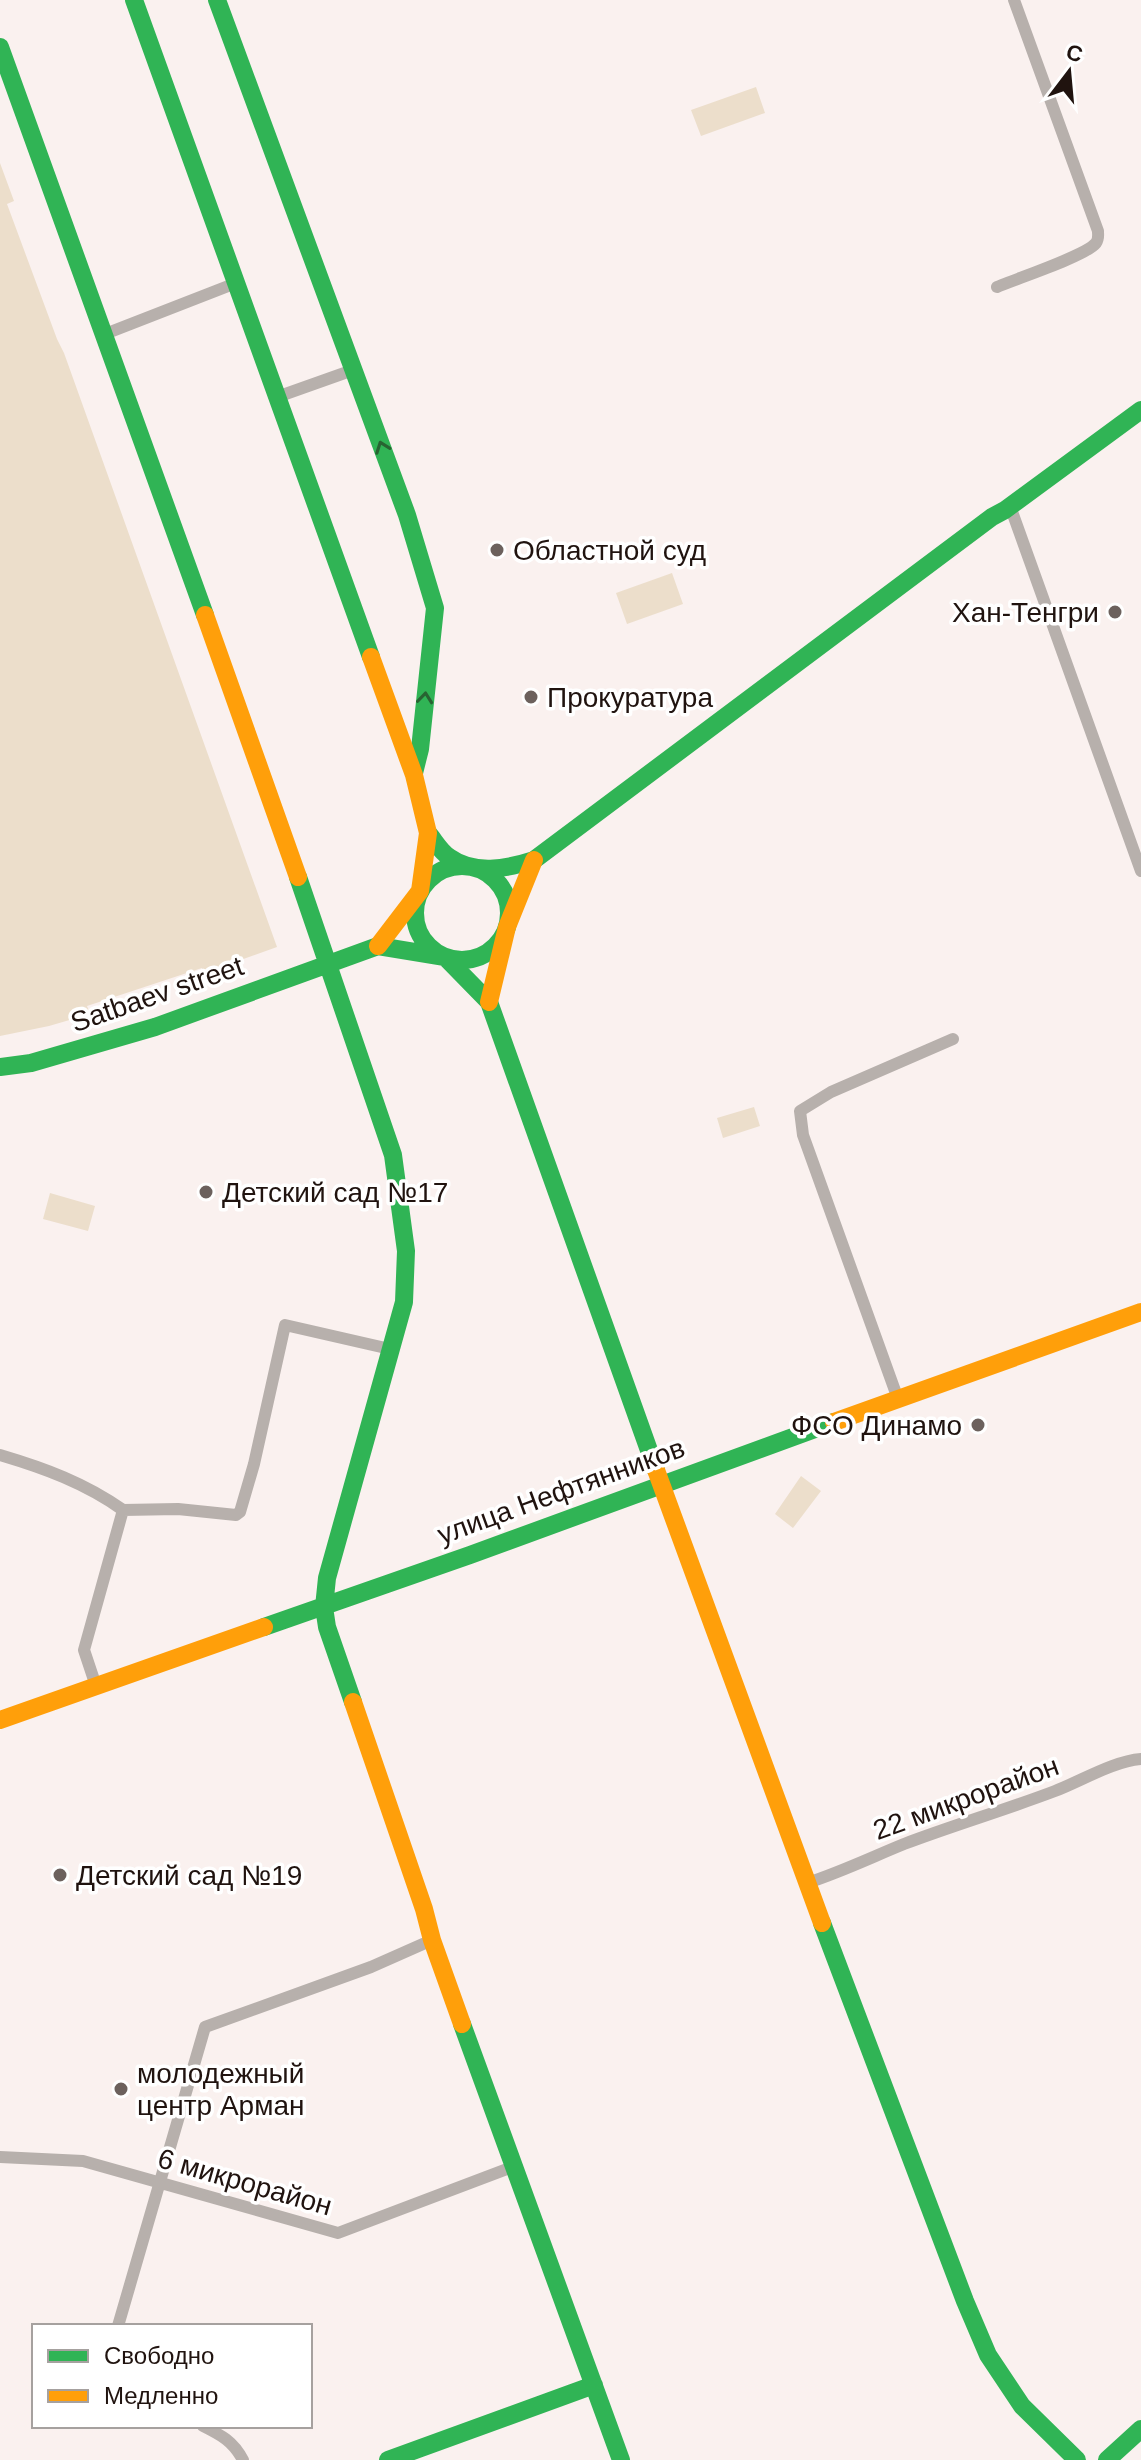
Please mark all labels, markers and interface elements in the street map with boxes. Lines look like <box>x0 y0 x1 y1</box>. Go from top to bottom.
north arrow <box>1029 32 1109 112</box>
text: С <box>1063 39 1086 67</box>
one-way arrow <box>375 441 392 455</box>
place label: Областной суд <box>513 535 706 566</box>
marker: Областной суд <box>488 541 506 559</box>
place label: Хан-Тенгри <box>952 597 1099 628</box>
marker: Хан-Тенгри <box>1106 603 1124 621</box>
place label: Прокуратура <box>547 682 713 713</box>
marker: Прокуратура <box>522 688 540 706</box>
one-way arrow <box>417 691 434 704</box>
street label: Satbaev street <box>67 950 248 1038</box>
place label: Детский сад №17 <box>222 1177 448 1208</box>
marker: Детский сад №17 <box>197 1183 215 1201</box>
place label: ФСО Динамо <box>791 1410 962 1441</box>
marker: ФСО Динамо <box>969 1416 987 1434</box>
street label: улица Нефтянников <box>433 1432 689 1550</box>
street label: 22 микрорайон <box>869 1750 1063 1846</box>
place label: Детский сад №19 <box>76 1860 302 1891</box>
marker: Детский сад №19 <box>51 1866 69 1884</box>
place label: молодежный центр Арман <box>137 2058 304 2121</box>
marker: молодежный центр Арман <box>112 2080 130 2098</box>
street label: 6 микрорайон <box>154 2142 336 2222</box>
legend <box>32 2324 312 2428</box>
text: Свободно <box>104 2342 214 2369</box>
text: Медленно <box>104 2382 218 2409</box>

